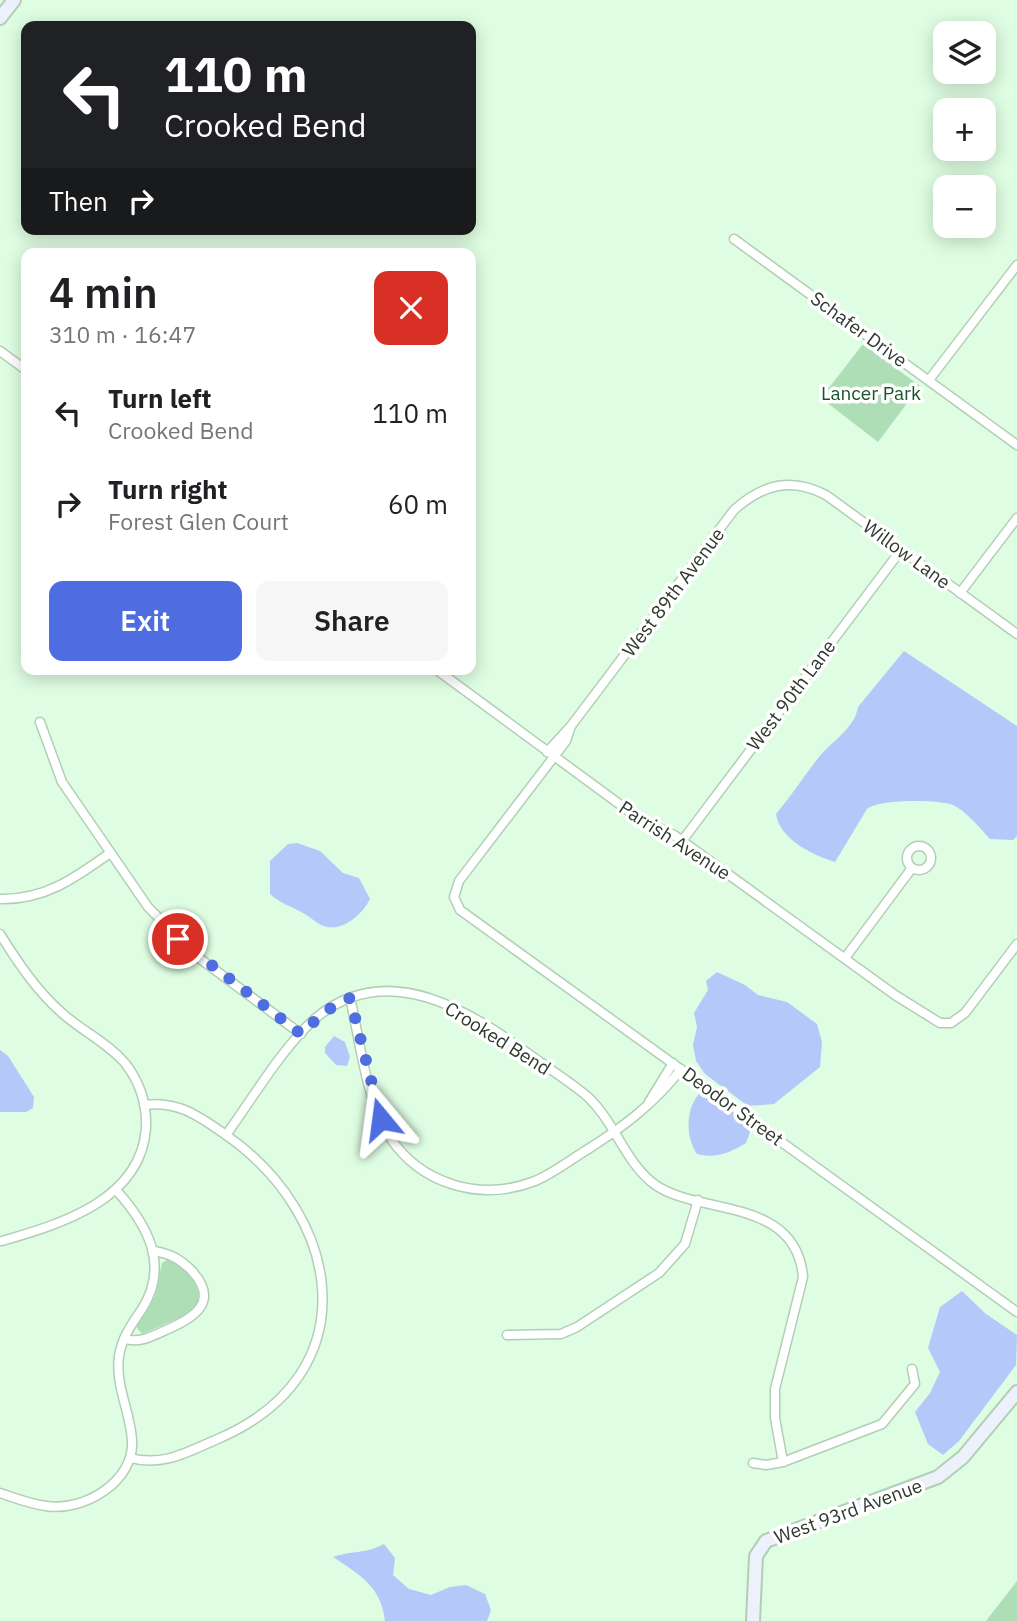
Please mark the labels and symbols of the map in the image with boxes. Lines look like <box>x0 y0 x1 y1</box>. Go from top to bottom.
street label: Schafer Drive <box>806 286 912 372</box>
park label: Lancer Park <box>821 381 921 405</box>
street label: Willow Lane <box>859 514 955 594</box>
street label: West 89th Avenue <box>617 523 729 661</box>
street label: West 90th Lane <box>741 635 841 755</box>
street label: Parrish Avenue <box>615 795 735 885</box>
pin <box>148 909 208 969</box>
street label: Crooked Bend <box>441 996 555 1080</box>
street label: Deodor Street <box>678 1061 788 1151</box>
position arrow <box>344 1082 418 1156</box>
street label: West 93rd Avenue <box>771 1473 925 1549</box>

